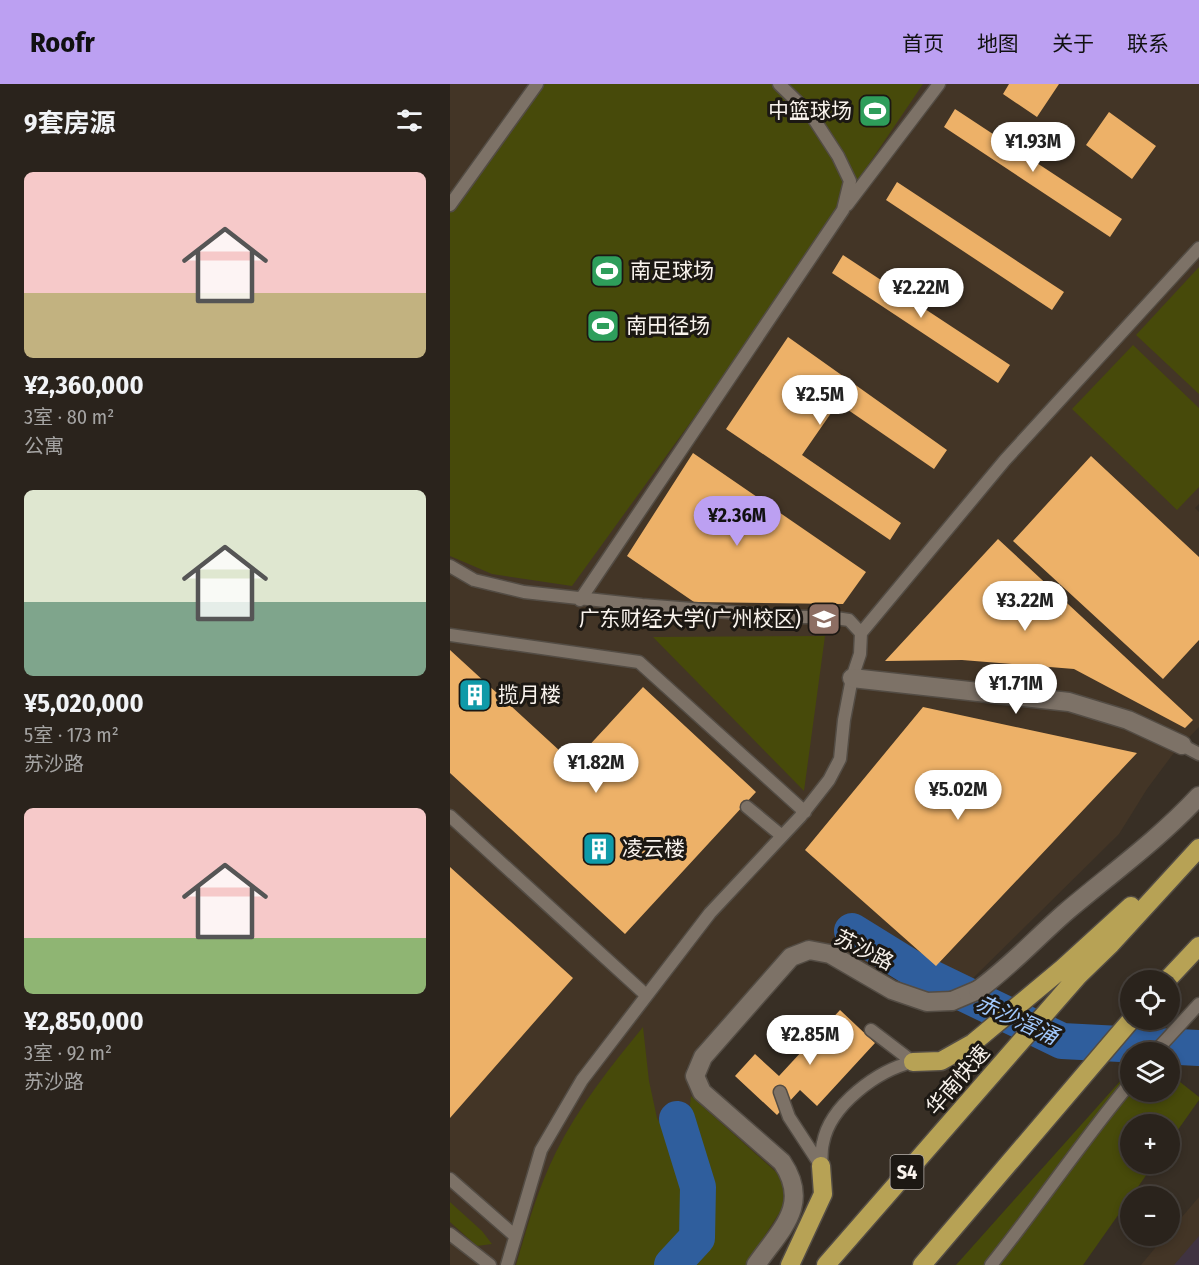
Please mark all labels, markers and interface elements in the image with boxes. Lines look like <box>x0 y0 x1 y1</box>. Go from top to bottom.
text: Roofr <box>30 26 95 59</box>
text: 首页 <box>902 31 944 57</box>
text: 地图 <box>977 31 1019 57</box>
text: 关于 <box>1052 31 1094 57</box>
text: 联系 <box>1127 31 1169 57</box>
sports icon: 中篮球场 <box>857 93 893 129</box>
place label: 中篮球场 <box>768 98 852 124</box>
icon: filters <box>393 104 426 137</box>
text: 9套房源 <box>24 108 115 139</box>
pin: ¥1.93M <box>984 122 1082 173</box>
text: ¥1.93M <box>1005 129 1061 153</box>
icon: home <box>171 211 279 319</box>
sports icon: 南足球场 <box>589 253 625 289</box>
place label: 南足球场 <box>630 258 714 284</box>
pin: ¥2.22M <box>872 268 970 319</box>
text: ¥2.22M <box>893 275 949 299</box>
sports icon: 南田径场 <box>585 308 621 344</box>
place label: 南田径场 <box>626 313 710 339</box>
text: ¥2,360,000 <box>24 370 144 401</box>
pin: ¥2.5M <box>778 375 862 426</box>
text: ¥2.5M <box>796 382 844 406</box>
text: 3室 · 80 m² <box>24 405 114 429</box>
text: 公寓 <box>24 434 64 458</box>
pin: ¥2.36M <box>688 496 786 547</box>
text: ¥2.36M <box>708 503 766 527</box>
icon: home <box>171 529 279 637</box>
pin: ¥3.22M <box>976 581 1074 632</box>
text: ¥3.22M <box>996 588 1054 612</box>
school or university icon: 广东财经大学(广州校区) <box>806 601 842 637</box>
place label: 广东财经大学(广州校区) <box>579 606 801 632</box>
pin: ¥1.71M <box>967 664 1065 715</box>
text: ¥1.71M <box>989 671 1043 695</box>
building icon: 揽月楼 <box>457 677 493 713</box>
place label: 揽月楼 <box>498 682 561 708</box>
text: ¥5,020,000 <box>24 688 144 719</box>
text: 5室 · 173 m² <box>24 723 119 747</box>
pin: ¥1.82M <box>547 743 645 794</box>
text: ¥1.82M <box>568 750 624 774</box>
text: 苏沙路 <box>24 752 84 776</box>
pin: ¥5.02M <box>909 770 1007 821</box>
text: ¥5.02M <box>929 777 987 801</box>
building icon: 凌云楼 <box>581 831 617 867</box>
place label: 凌云楼 <box>622 836 685 862</box>
icon: home <box>171 847 279 955</box>
street label: 苏沙路 <box>830 924 898 976</box>
map controls <box>1120 970 1180 1246</box>
button: locate <box>1120 970 1180 1030</box>
water label: 赤沙滘涌 <box>971 989 1065 1052</box>
text: ¥2,850,000 <box>24 1006 144 1037</box>
pin: ¥2.85M <box>761 1015 859 1066</box>
text: ¥2.85M <box>781 1022 839 1046</box>
street label: 华南快速 <box>921 1040 995 1120</box>
text: 3室 · 92 m² <box>24 1041 112 1065</box>
button: layers <box>1120 1042 1180 1102</box>
text: 苏沙路 <box>24 1070 84 1094</box>
button: + <box>1120 1114 1180 1174</box>
road number: S4 <box>890 1155 924 1189</box>
button: − <box>1120 1186 1180 1246</box>

